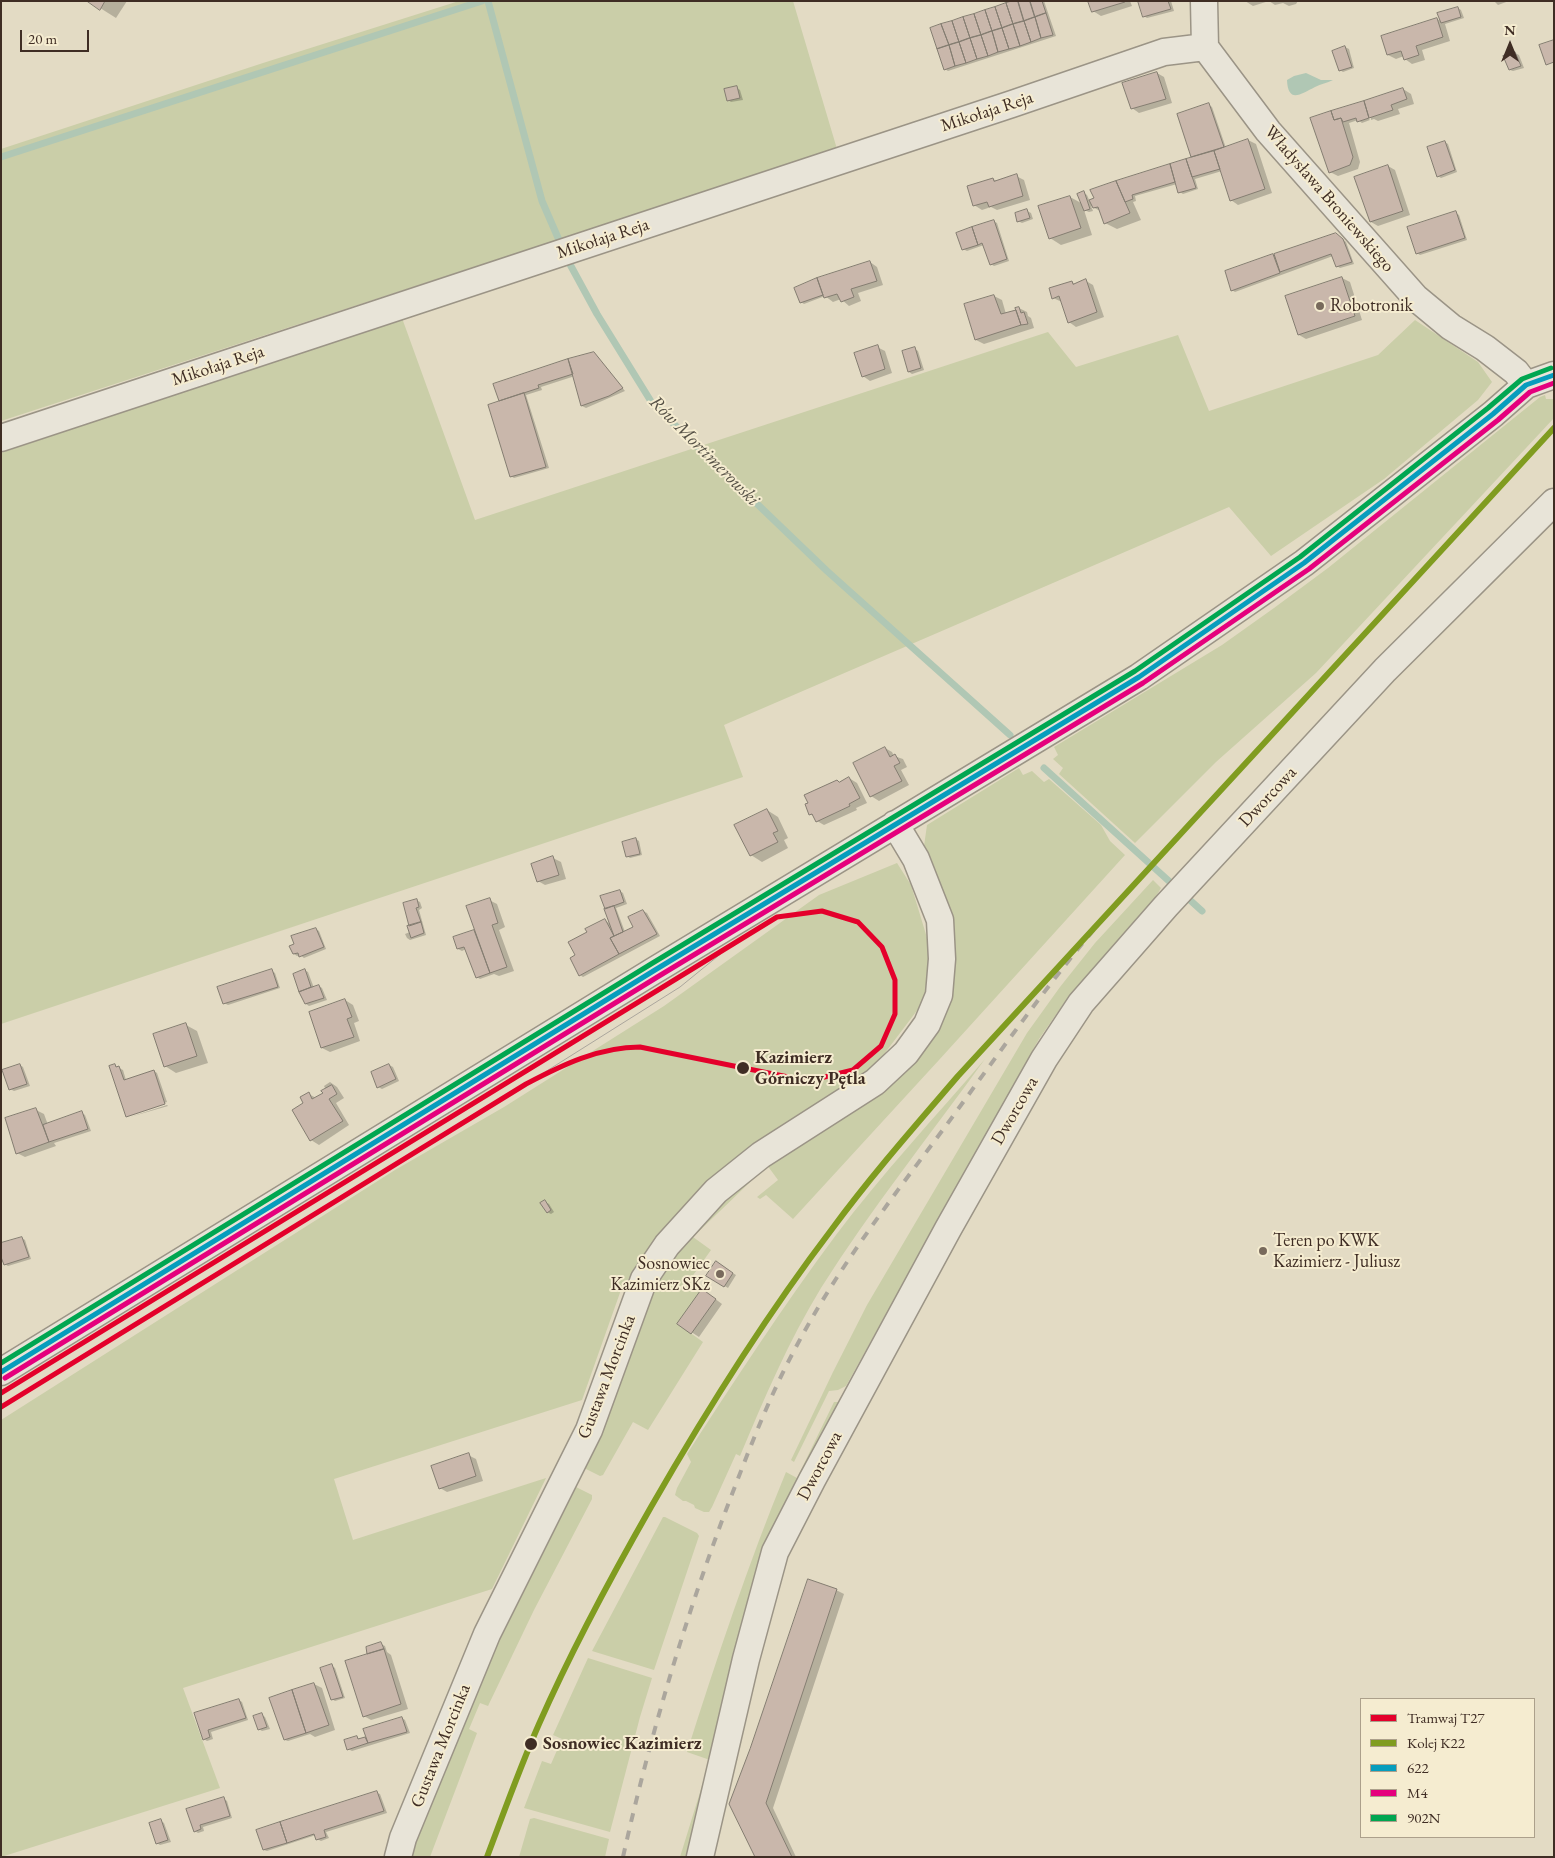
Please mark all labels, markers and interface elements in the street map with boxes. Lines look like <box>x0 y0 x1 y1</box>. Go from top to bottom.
scale bar <box>22 20 91 52</box>
north arrow <box>1485 20 1535 70</box>
text: N <box>1504 21 1516 39</box>
text: 20 m <box>28 29 57 48</box>
street label: Mikołaja Reja <box>938 87 1036 137</box>
street label: Władysława Broniewskiego <box>1259 121 1399 277</box>
street label: Mikołaja Reja <box>554 214 652 264</box>
place label: Robotronik <box>1330 295 1413 317</box>
marker: Robotronik <box>1314 300 1326 312</box>
street label: Mikołaja Reja <box>169 341 267 391</box>
water label: Rów Mortimerowski <box>644 391 764 511</box>
street label: Dworcowa <box>1234 762 1302 832</box>
place label: Kazimierz Górniczy Pętla <box>755 1047 866 1090</box>
marker: Kazimierz Górniczy Pętla <box>735 1060 751 1076</box>
street label: Dworcowa <box>987 1073 1043 1149</box>
place label: Teren po KWK Kazimierz - Juliusz <box>1273 1230 1400 1272</box>
marker: Teren po KWK Kazimierz - Juliusz <box>1257 1245 1269 1257</box>
place label: Sosnowiec Kazimierz SKz <box>610 1253 710 1296</box>
marker: Sosnowiec Kazimierz SKz <box>714 1268 726 1280</box>
street label: Gustawa Morcinka <box>573 1312 641 1442</box>
street label: Dworcowa <box>793 1428 847 1504</box>
street label: Gustawa Morcinka <box>406 1681 476 1811</box>
legend <box>1360 1698 1535 1838</box>
text: Tramwaj T27 <box>1407 1708 1485 1727</box>
place label: Sosnowiec Kazimierz <box>543 1733 702 1755</box>
text: Kolej K22 <box>1407 1733 1465 1752</box>
marker: Sosnowiec Kazimierz <box>523 1736 539 1752</box>
text: 622 <box>1407 1758 1429 1777</box>
text: M4 <box>1407 1783 1428 1802</box>
text: 902N <box>1407 1808 1440 1827</box>

